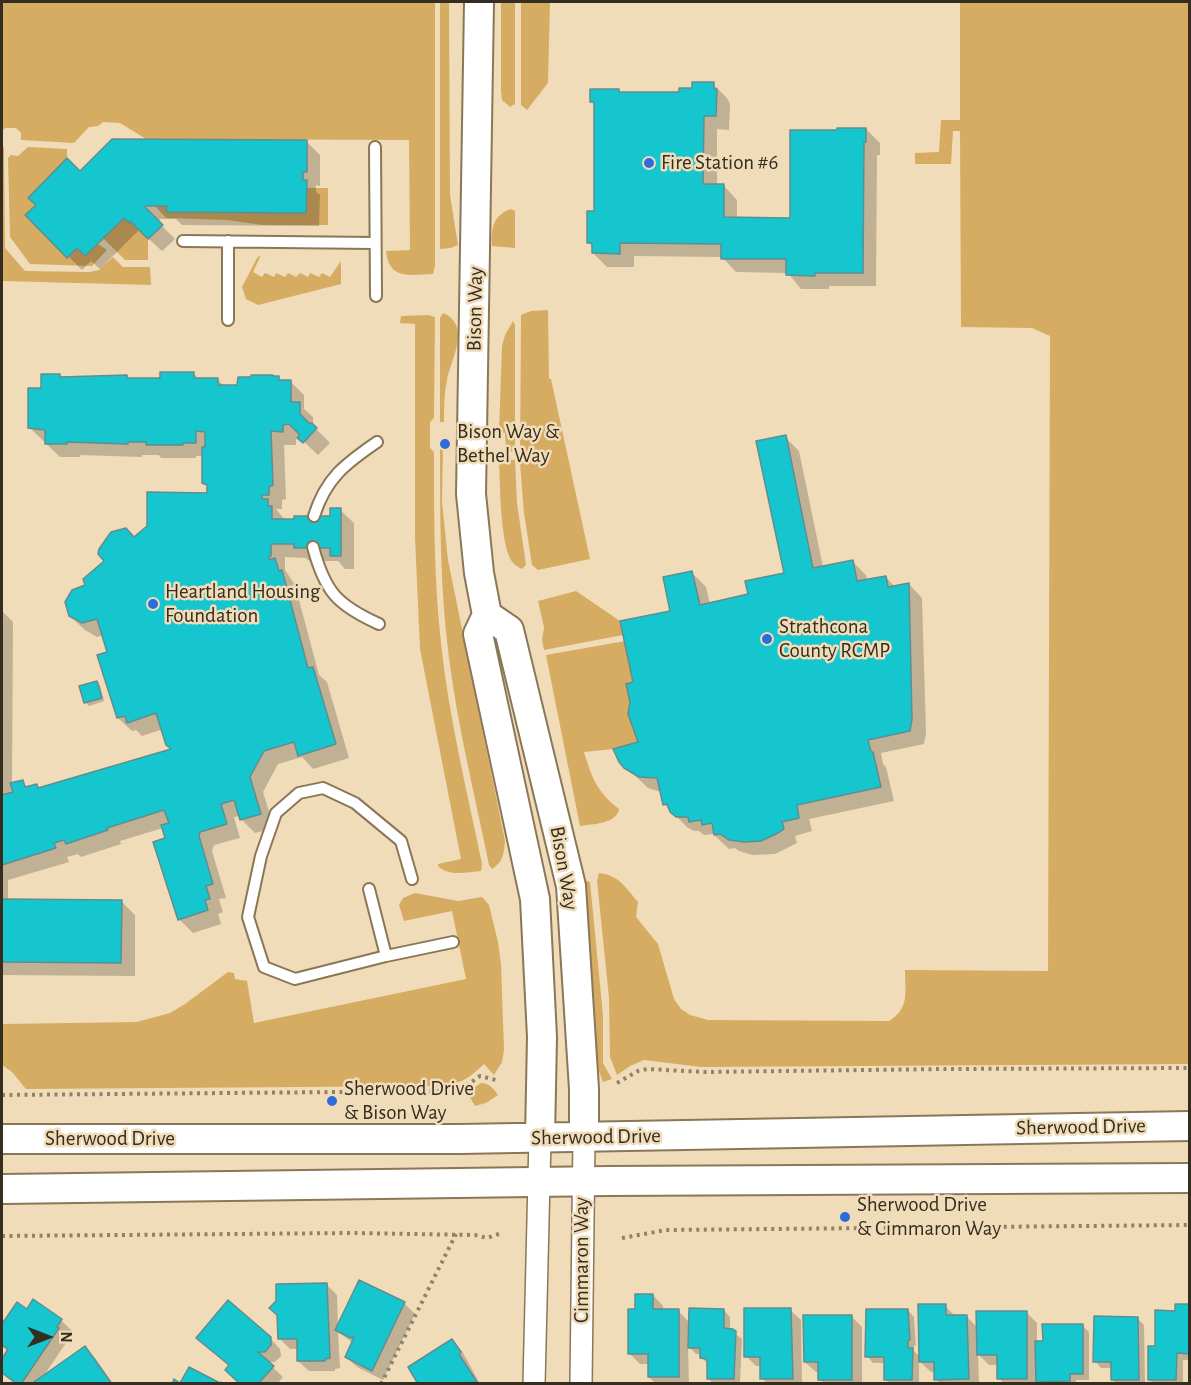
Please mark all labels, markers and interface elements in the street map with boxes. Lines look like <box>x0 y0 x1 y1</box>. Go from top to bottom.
place label: Fire Station #6 <box>661 150 778 176</box>
marker: Fire Station #6 <box>642 156 656 170</box>
street label: Bison Way <box>462 267 488 351</box>
place label: Bison Way & Bethel Way <box>457 419 560 469</box>
marker: Bison Way & Bethel Way <box>438 437 452 451</box>
place label: Heartland Housing Foundation <box>165 579 320 629</box>
marker: Heartland Housing Foundation <box>146 597 160 611</box>
place label: Strathcona County RCMP <box>779 614 890 664</box>
marker: Strathcona County RCMP <box>760 632 774 646</box>
street label: Bison Way <box>544 824 584 912</box>
place label: Sherwood Drive & Bison Way <box>344 1076 474 1126</box>
marker: Sherwood Drive & Bison Way <box>325 1094 339 1108</box>
street label: Sherwood Drive <box>1016 1113 1146 1141</box>
street label: Sherwood Drive <box>531 1123 661 1151</box>
street label: Sherwood Drive <box>45 1126 175 1152</box>
place label: Sherwood Drive & Cimmaron Way <box>857 1192 1001 1242</box>
street label: Cimmaron Way <box>569 1197 595 1323</box>
marker: Sherwood Drive & Cimmaron Way <box>838 1210 852 1224</box>
north arrow <box>18 1307 78 1367</box>
text: N <box>58 1331 74 1343</box>

